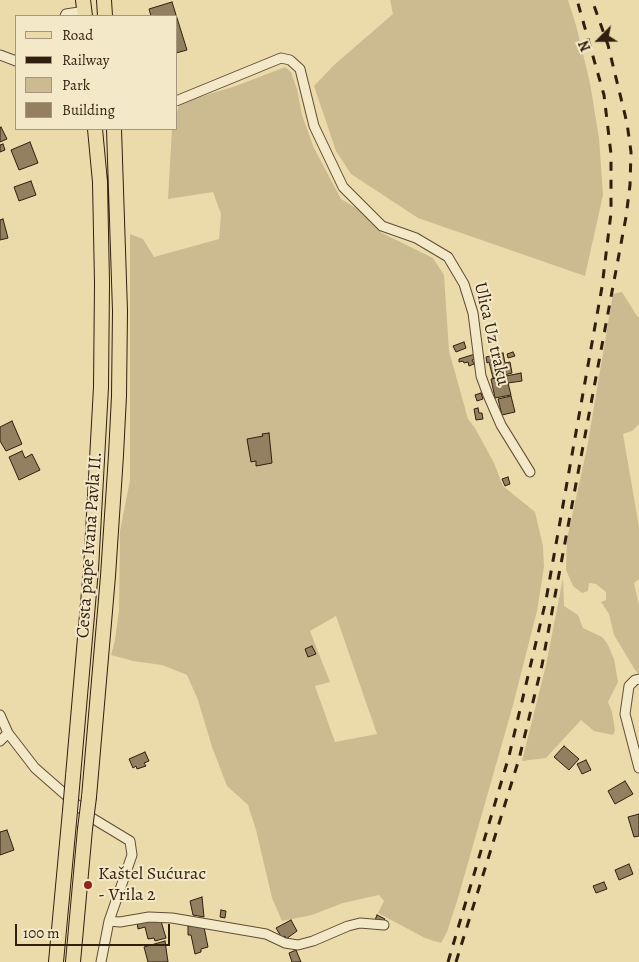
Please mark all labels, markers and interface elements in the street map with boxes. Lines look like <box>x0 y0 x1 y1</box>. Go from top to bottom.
legend <box>15 15 178 130</box>
north arrow <box>574 15 624 65</box>
text: Road <box>62 25 93 45</box>
text: N <box>574 38 595 54</box>
text: Railway <box>62 50 109 70</box>
text: Park <box>62 75 90 95</box>
text: Building <box>62 100 115 120</box>
street label: Ulica Uz traku <box>469 280 513 388</box>
street label: Cesta pape Ivana Pavla II. <box>73 451 107 639</box>
place label: Kaštel Sućurac - Vrila 2 <box>98 864 206 906</box>
marker: Kaštel Sućurac - Vrila 2 <box>82 879 94 891</box>
scale bar <box>18 914 172 946</box>
text: 100 m <box>23 923 60 943</box>

